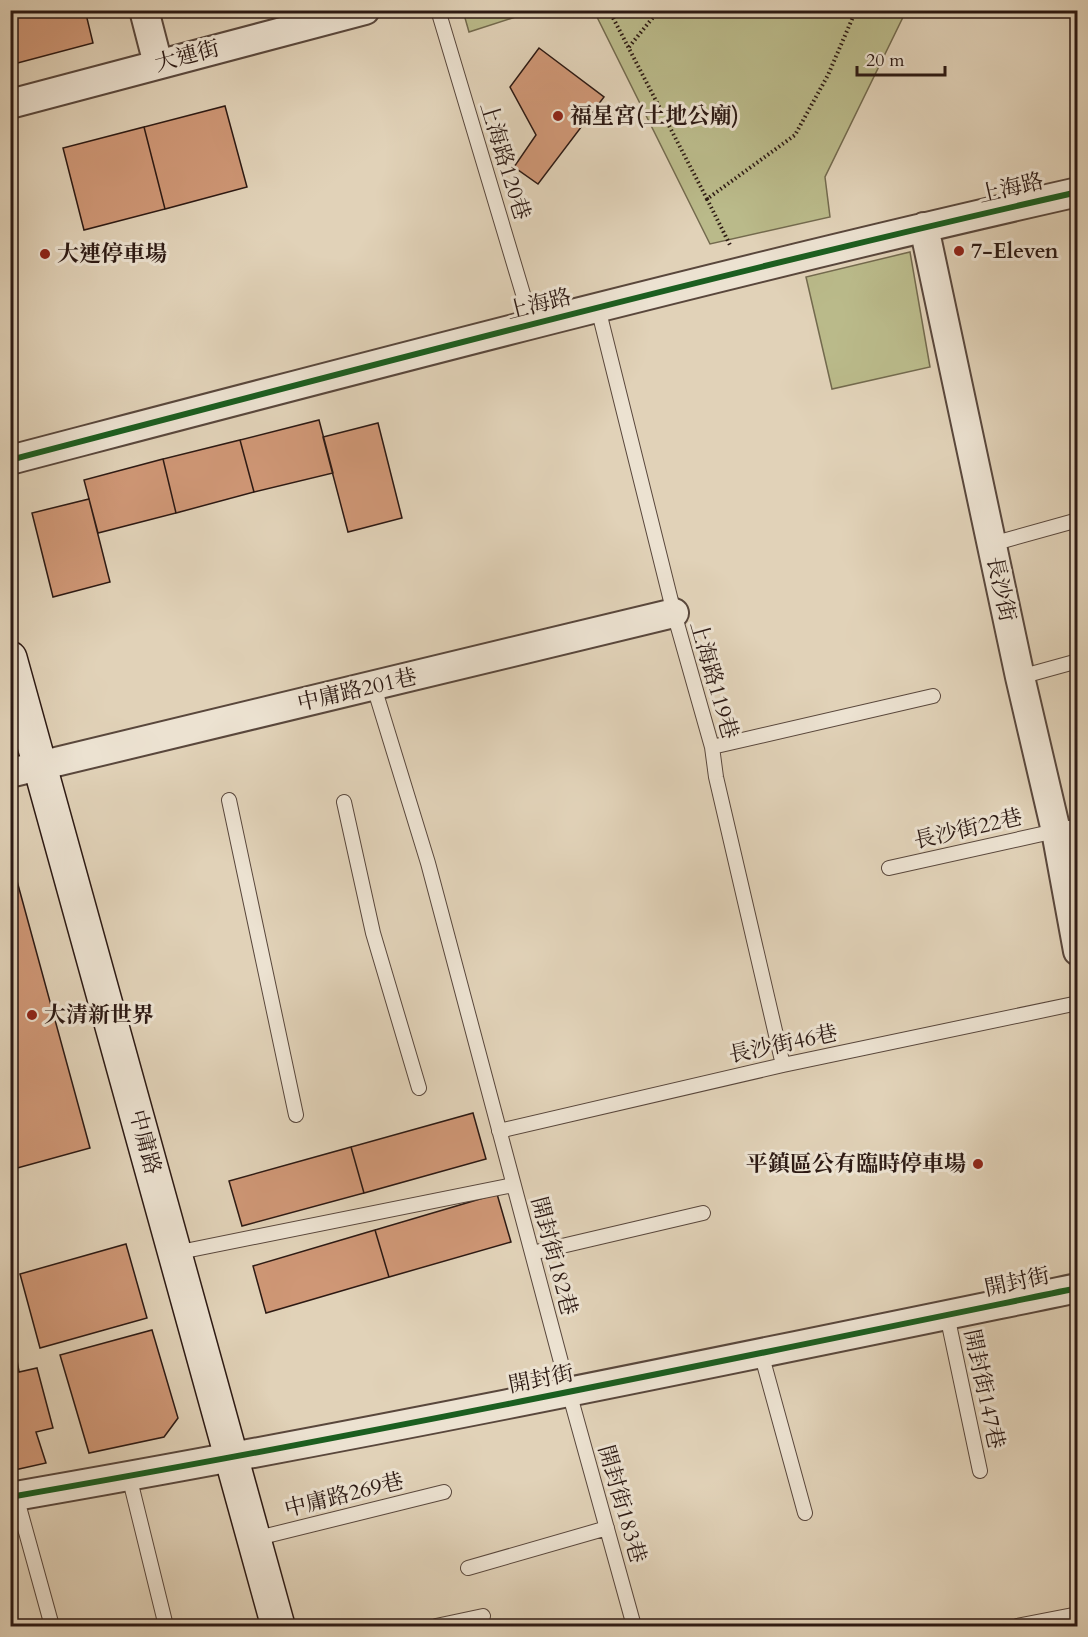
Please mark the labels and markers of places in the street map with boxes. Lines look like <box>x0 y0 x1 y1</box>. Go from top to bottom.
place label: 福星宮(土地公廟) <box>570 101 739 131</box>
marker: 福星宮(土地公廟) <box>551 109 565 123</box>
place label: 7-Eleven <box>971 236 1059 266</box>
place label: 大連停車場 <box>57 239 167 269</box>
marker: 7-Eleven <box>952 244 966 258</box>
marker: 大連停車場 <box>38 247 52 261</box>
place label: 大清新世界 <box>44 1000 154 1030</box>
marker: 大清新世界 <box>25 1008 39 1022</box>
place label: 平鎮區公有臨時停車場 <box>746 1149 966 1179</box>
marker: 平鎮區公有臨時停車場 <box>971 1157 985 1171</box>

